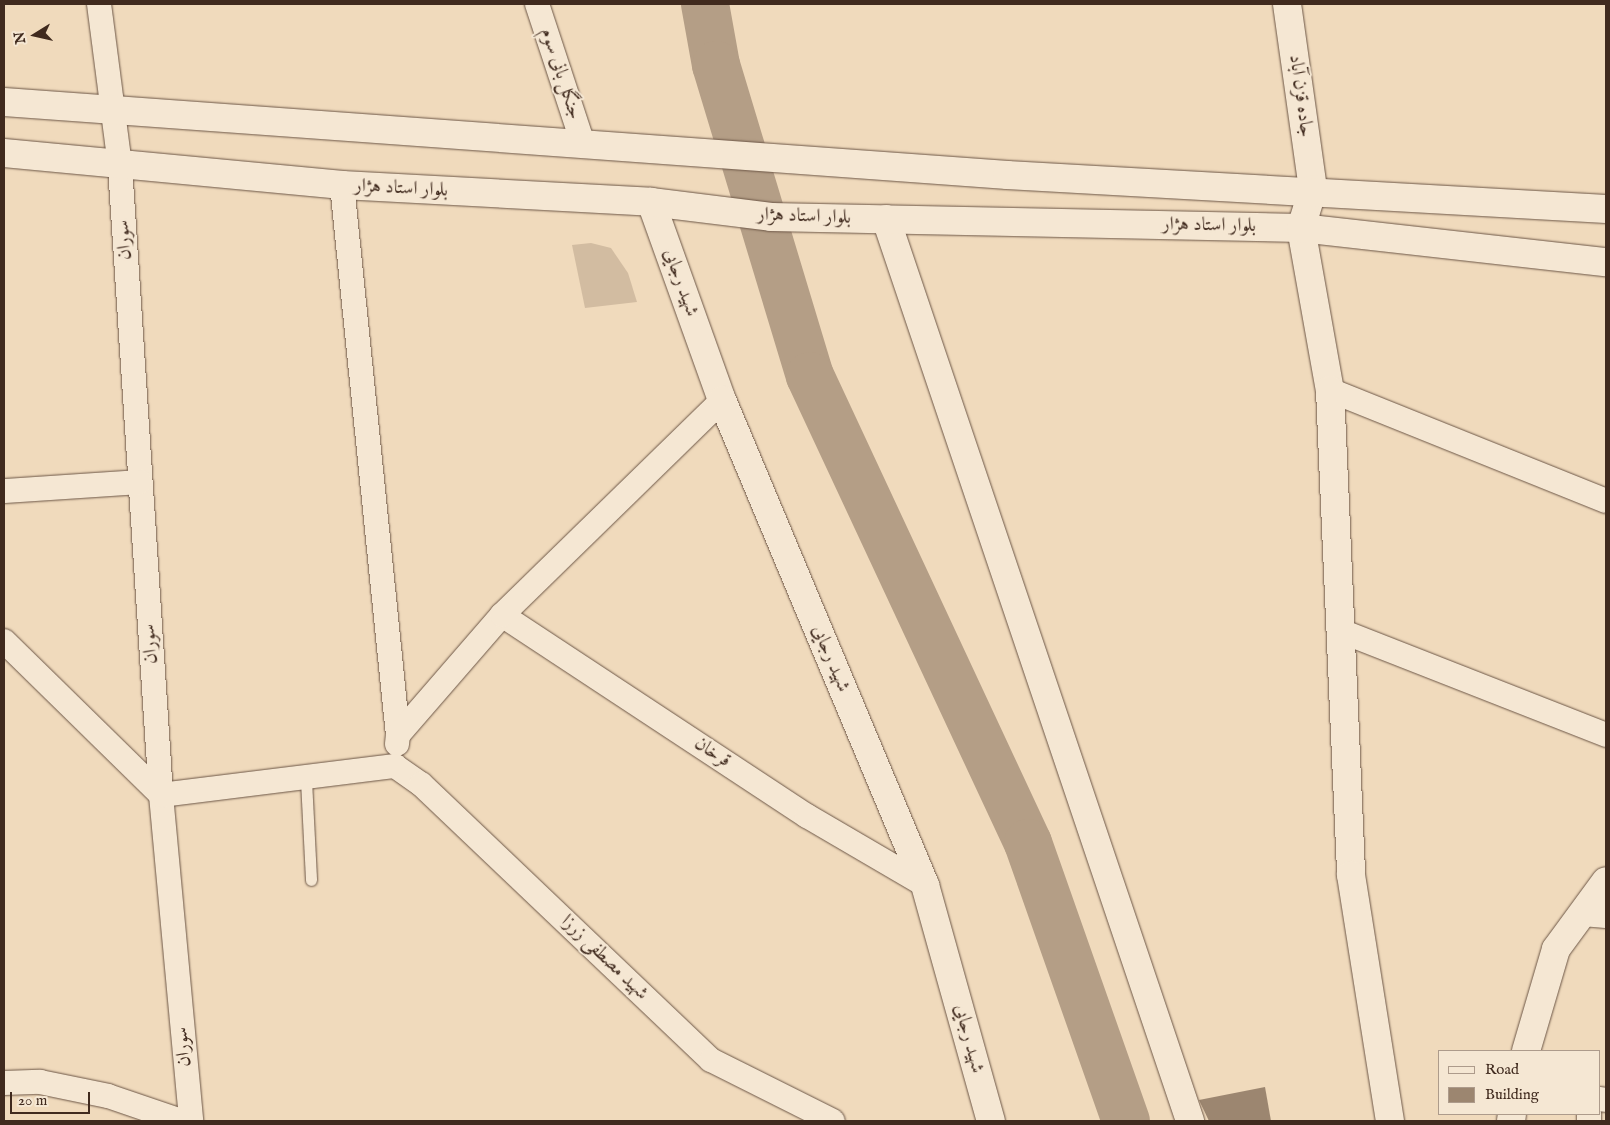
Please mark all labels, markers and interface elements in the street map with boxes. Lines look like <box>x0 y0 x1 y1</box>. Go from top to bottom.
north arrow <box>10 10 60 60</box>
street label: جنگل بانی سوم <box>535 25 585 123</box>
text: N <box>10 30 30 45</box>
street label: جاده قزن آباد <box>1283 53 1317 139</box>
street label: بلوار استاد هژار <box>354 175 448 203</box>
street label: بلوار استاد هژار <box>757 204 851 230</box>
street label: بلوار استاد هژار <box>1162 214 1256 238</box>
street label: سوران <box>112 219 138 261</box>
street label: شهید رجایی <box>657 246 703 320</box>
street label: شهید رجایی <box>806 622 854 696</box>
street label: سوران <box>138 623 164 665</box>
street label: قرخان <box>689 733 735 773</box>
street label: شهید مصطفی زرزا <box>556 911 652 1005</box>
street label: شهید رجایی <box>948 1002 988 1076</box>
street label: سوران <box>171 1026 197 1068</box>
legend <box>1438 1050 1600 1115</box>
text: Road <box>1485 1060 1519 1079</box>
scale bar <box>12 1082 92 1114</box>
text: Building <box>1485 1085 1539 1104</box>
text: 20 m <box>18 1091 47 1110</box>

